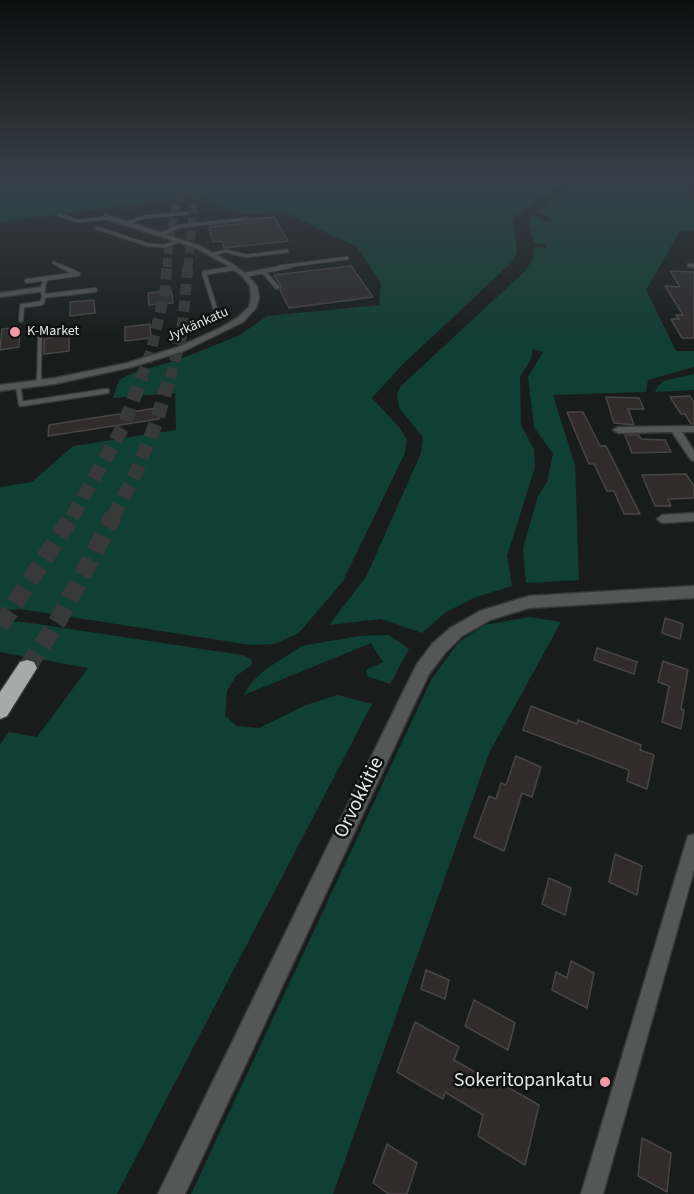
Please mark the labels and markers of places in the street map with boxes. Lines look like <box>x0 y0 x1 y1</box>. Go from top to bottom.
place label: K-Market <box>27 324 79 340</box>
marker: K-Market <box>8 325 22 339</box>
place label: Sokeritopankatu <box>454 1070 593 1094</box>
marker: Sokeritopankatu <box>598 1075 612 1089</box>

